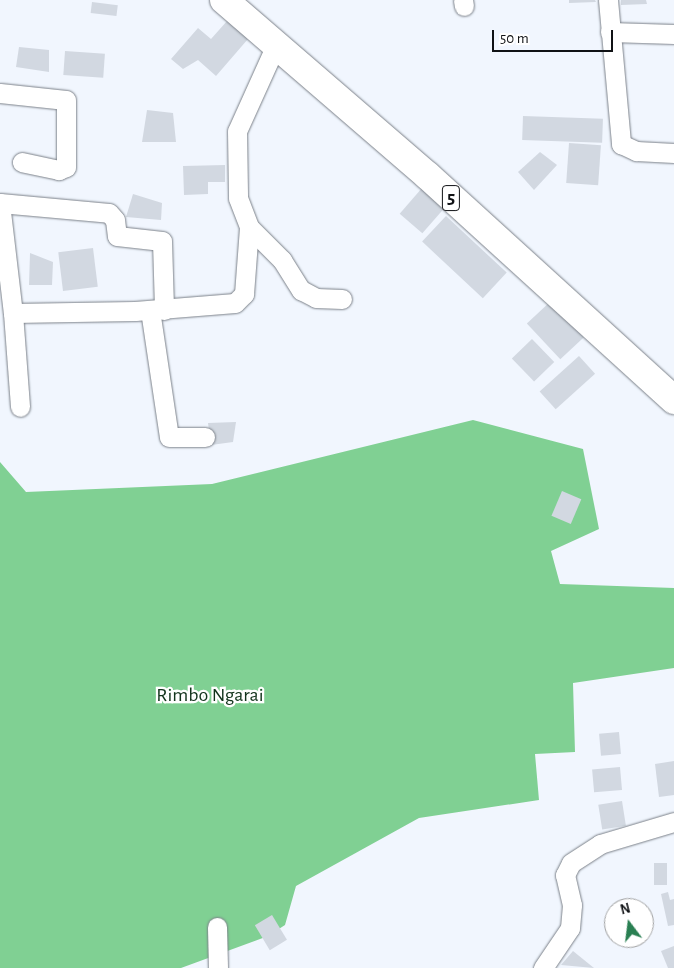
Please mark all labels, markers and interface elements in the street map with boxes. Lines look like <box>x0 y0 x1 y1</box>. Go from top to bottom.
scale bar <box>494 20 615 52</box>
text: 50 m <box>500 31 529 46</box>
road number: 5 <box>441 182 461 214</box>
park label: Rimbo Ngarai <box>156 683 264 707</box>
north arrow <box>604 898 654 948</box>
text: N <box>619 901 632 918</box>

